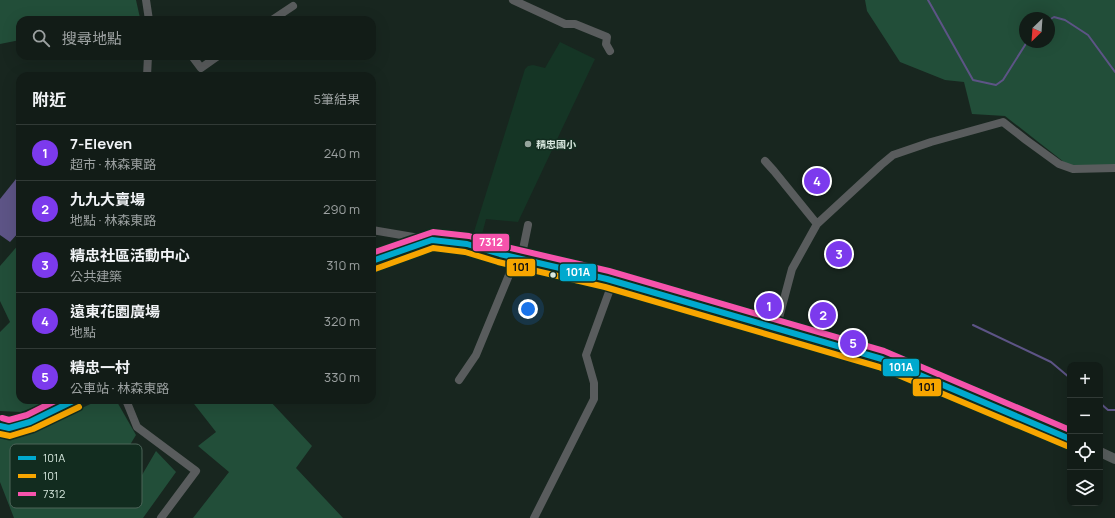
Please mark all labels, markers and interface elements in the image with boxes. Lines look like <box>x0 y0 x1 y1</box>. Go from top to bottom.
north arrow <box>1019 12 1055 48</box>
search box <box>16 16 376 60</box>
icon: search <box>30 27 52 49</box>
text: 搜尋地點 <box>62 28 122 49</box>
text: 附近 <box>32 88 66 111</box>
text: 5筆結果 <box>313 90 360 108</box>
text: 7-Eleven <box>70 133 132 154</box>
place label: 精忠國小 <box>536 137 577 151</box>
marker: 精忠國小 <box>523 139 533 149</box>
text: 1 <box>42 144 48 162</box>
text: 240 m <box>324 144 360 162</box>
text: 超市 · 林森東路 <box>70 155 156 173</box>
pin: 4 <box>804 166 830 196</box>
text: 九九大賣場 <box>70 189 145 210</box>
text: 2 <box>41 200 49 218</box>
text: 290 m <box>323 200 360 218</box>
text: 地點 · 林森東路 <box>70 211 156 229</box>
line badge: 7312 <box>472 233 510 252</box>
text: 7312 <box>479 234 503 249</box>
pin: 3 <box>826 239 852 269</box>
text: 精忠社區活動中心 <box>70 245 190 266</box>
text: 3 <box>41 256 49 274</box>
text: 310 m <box>326 256 360 274</box>
line badge: 101 <box>506 258 536 277</box>
text: 101 <box>513 259 529 274</box>
line badge: 101A <box>559 263 597 282</box>
text: 101A <box>566 264 591 279</box>
text: 公共建築 <box>70 267 122 285</box>
unlabelled marker <box>548 270 558 280</box>
pin: 1 <box>756 291 782 321</box>
your location <box>518 299 538 319</box>
pin: 2 <box>810 300 836 330</box>
text: 遠東花園廣場 <box>70 301 160 322</box>
text: 4 <box>41 312 49 330</box>
text: 320 m <box>324 312 360 330</box>
text: 地點 <box>70 323 96 341</box>
pin: 5 <box>840 328 866 358</box>
text: 精忠一村 <box>70 357 130 378</box>
line badge: 101A <box>882 358 920 377</box>
text: 101A <box>889 359 914 374</box>
map controls <box>1067 362 1103 506</box>
button: + <box>1067 362 1103 398</box>
text: 5 <box>41 368 49 386</box>
text: 330 m <box>324 368 360 386</box>
line badge: 101 <box>912 378 942 397</box>
text: 公車站 · 林森東路 <box>70 379 169 397</box>
text: 101 <box>919 379 935 394</box>
button: − <box>1067 398 1103 434</box>
button: locate <box>1067 434 1103 470</box>
legend <box>10 444 142 508</box>
text: 101A <box>43 450 65 465</box>
text: 101 <box>43 468 58 483</box>
button: layers <box>1067 470 1103 506</box>
text: 7312 <box>43 486 65 501</box>

